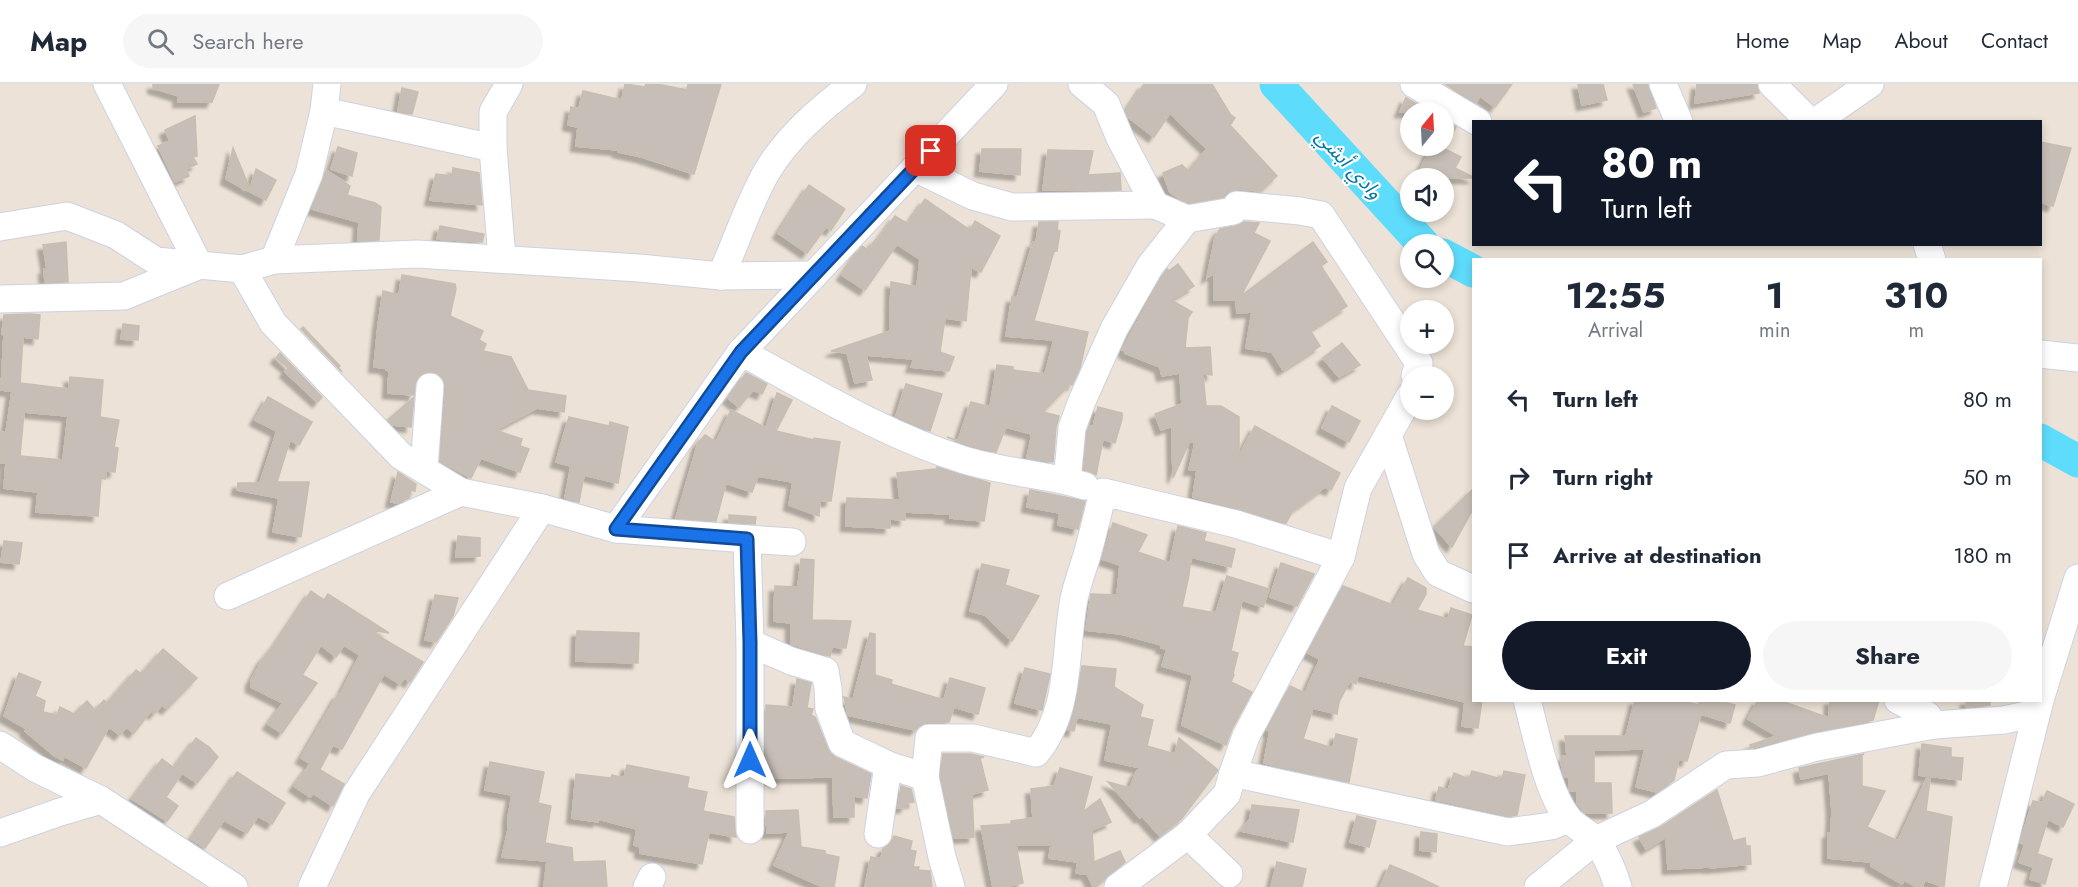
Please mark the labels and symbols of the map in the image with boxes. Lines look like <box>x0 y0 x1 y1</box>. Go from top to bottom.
north arrow <box>1400 102 1454 156</box>
water label: وادي أبشي <box>1308 123 1389 206</box>
pin <box>905 125 956 176</box>
position arrow <box>718 728 782 792</box>

